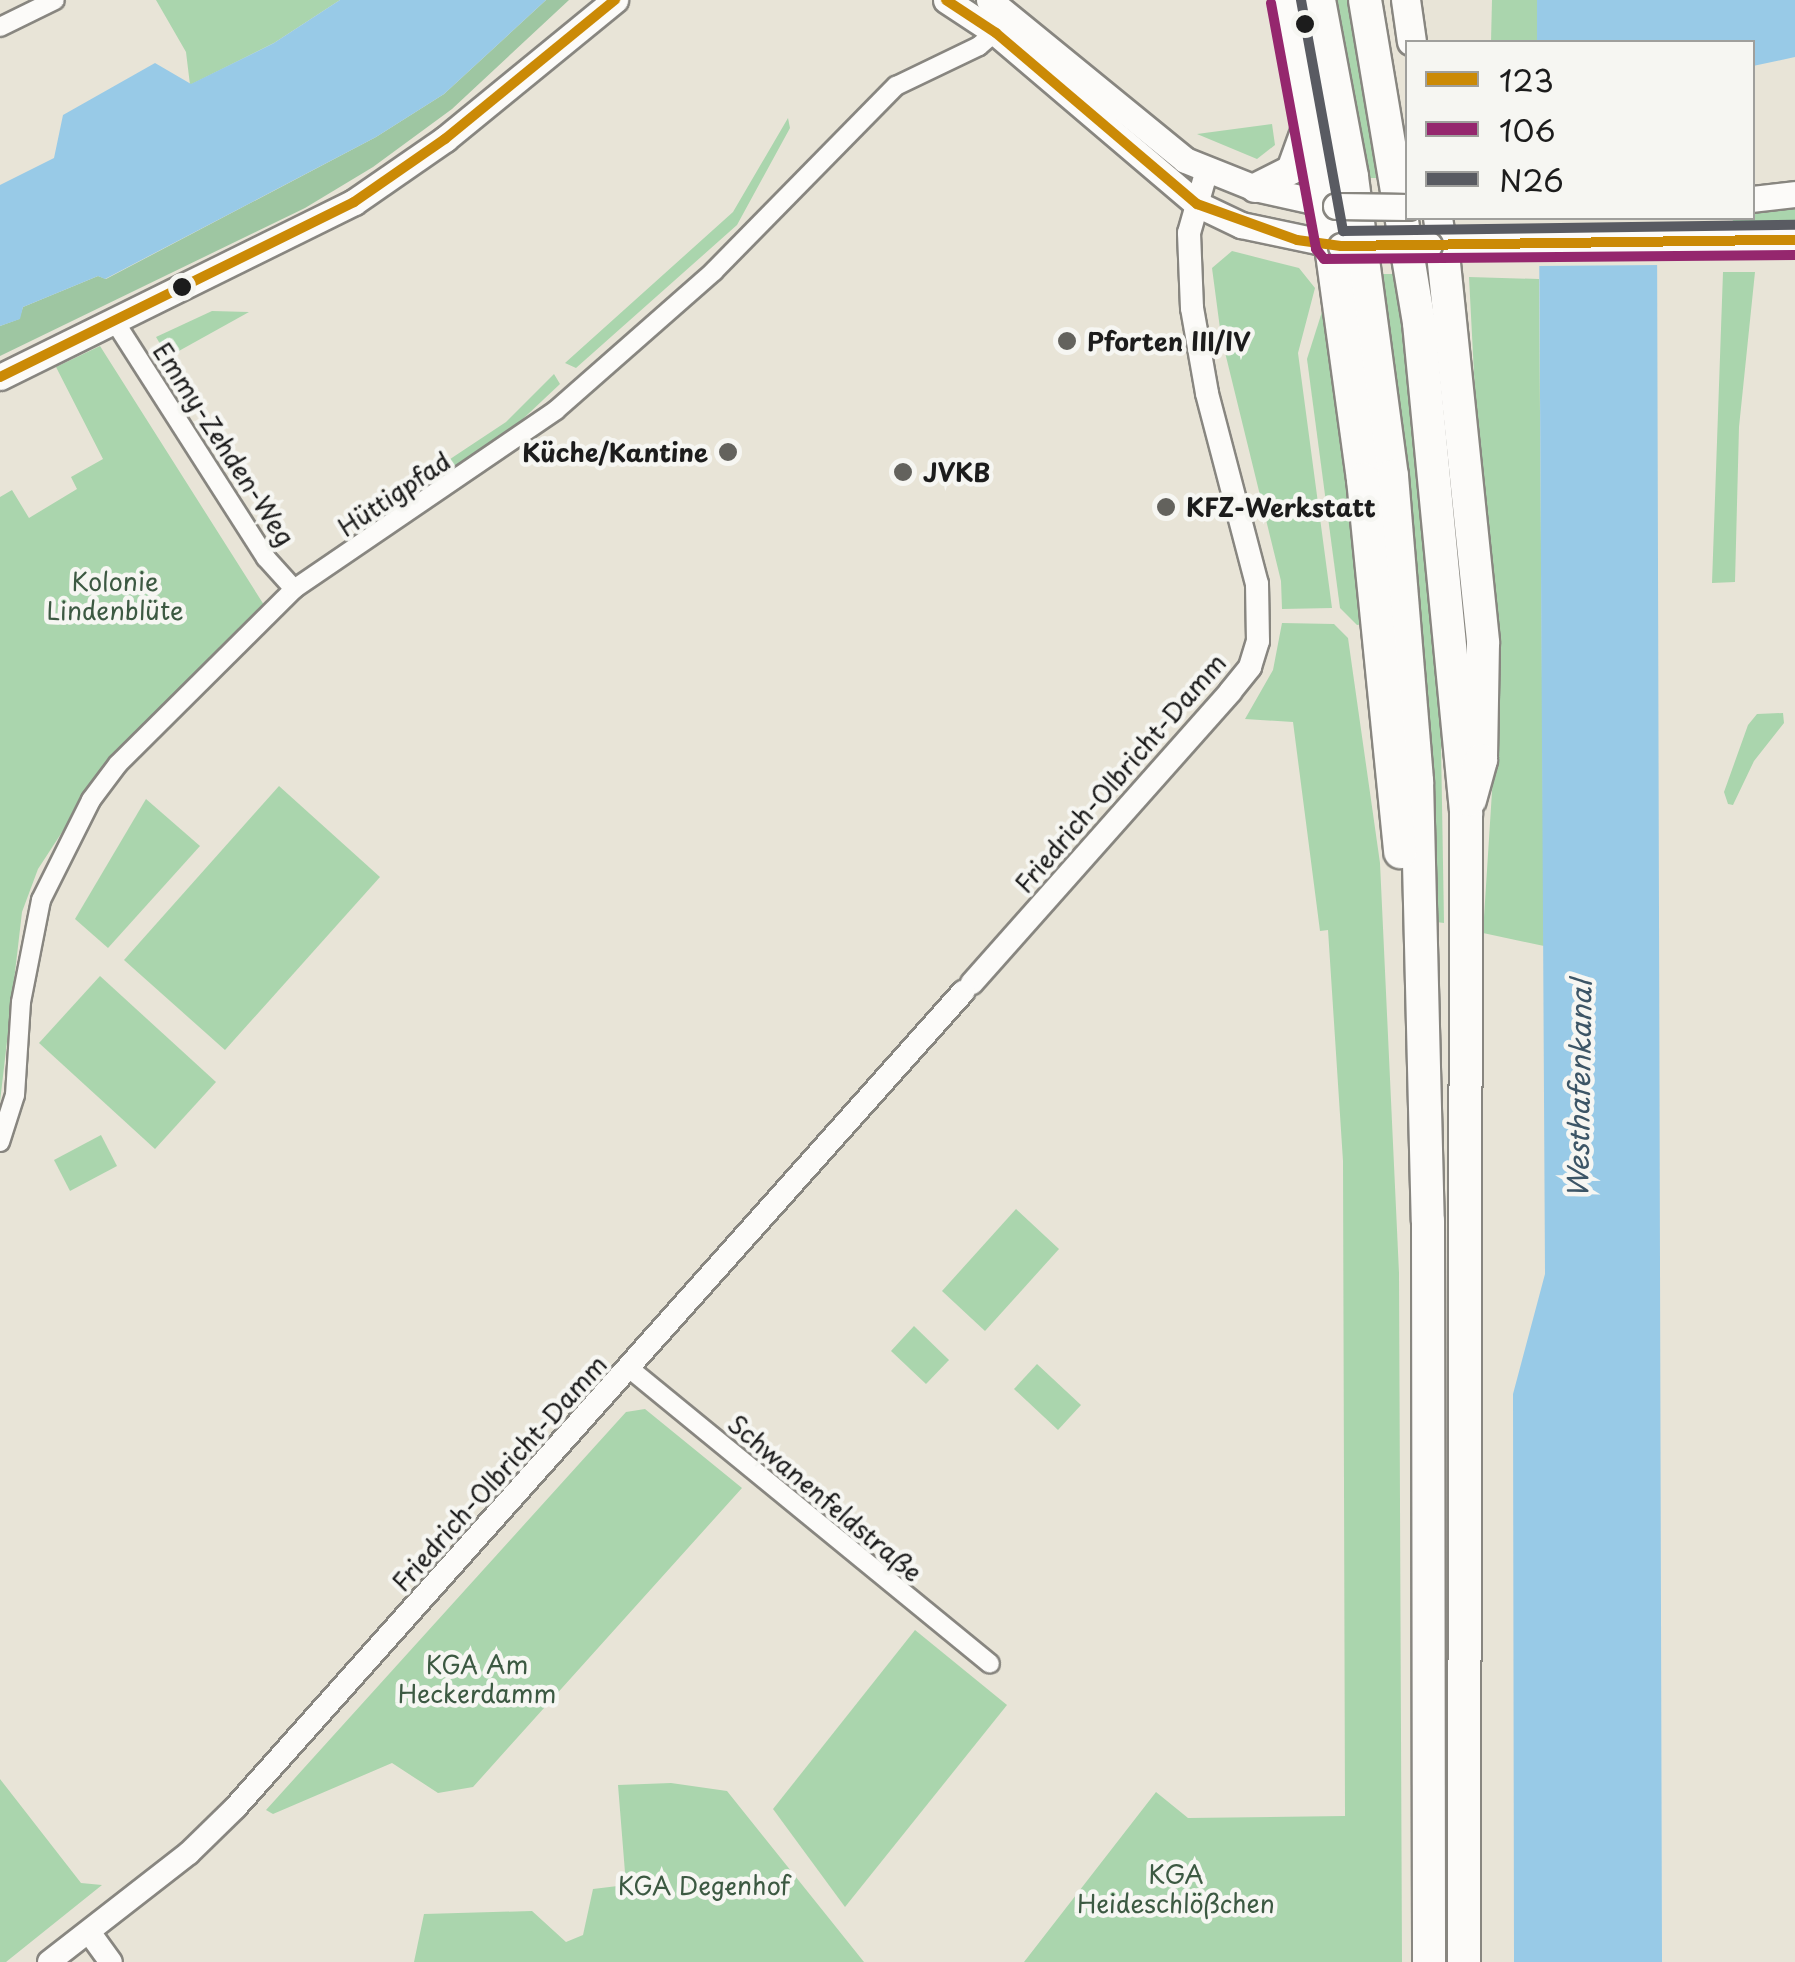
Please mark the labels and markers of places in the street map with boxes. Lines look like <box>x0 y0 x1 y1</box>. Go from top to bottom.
unlabelled marker <box>1295 14 1315 34</box>
unlabelled marker <box>172 277 192 297</box>
place label: Pforten III/IV <box>1087 326 1250 356</box>
marker: Pforten III/IV <box>1056 330 1078 352</box>
place label: Küche/Kantine <box>522 437 708 467</box>
marker: Küche/Kantine <box>717 441 739 463</box>
place label: JVKB <box>923 457 990 487</box>
marker: JVKB <box>892 461 914 483</box>
place label: KFZ-Werkstatt <box>1186 492 1376 522</box>
marker: KFZ-Werkstatt <box>1155 496 1177 518</box>

